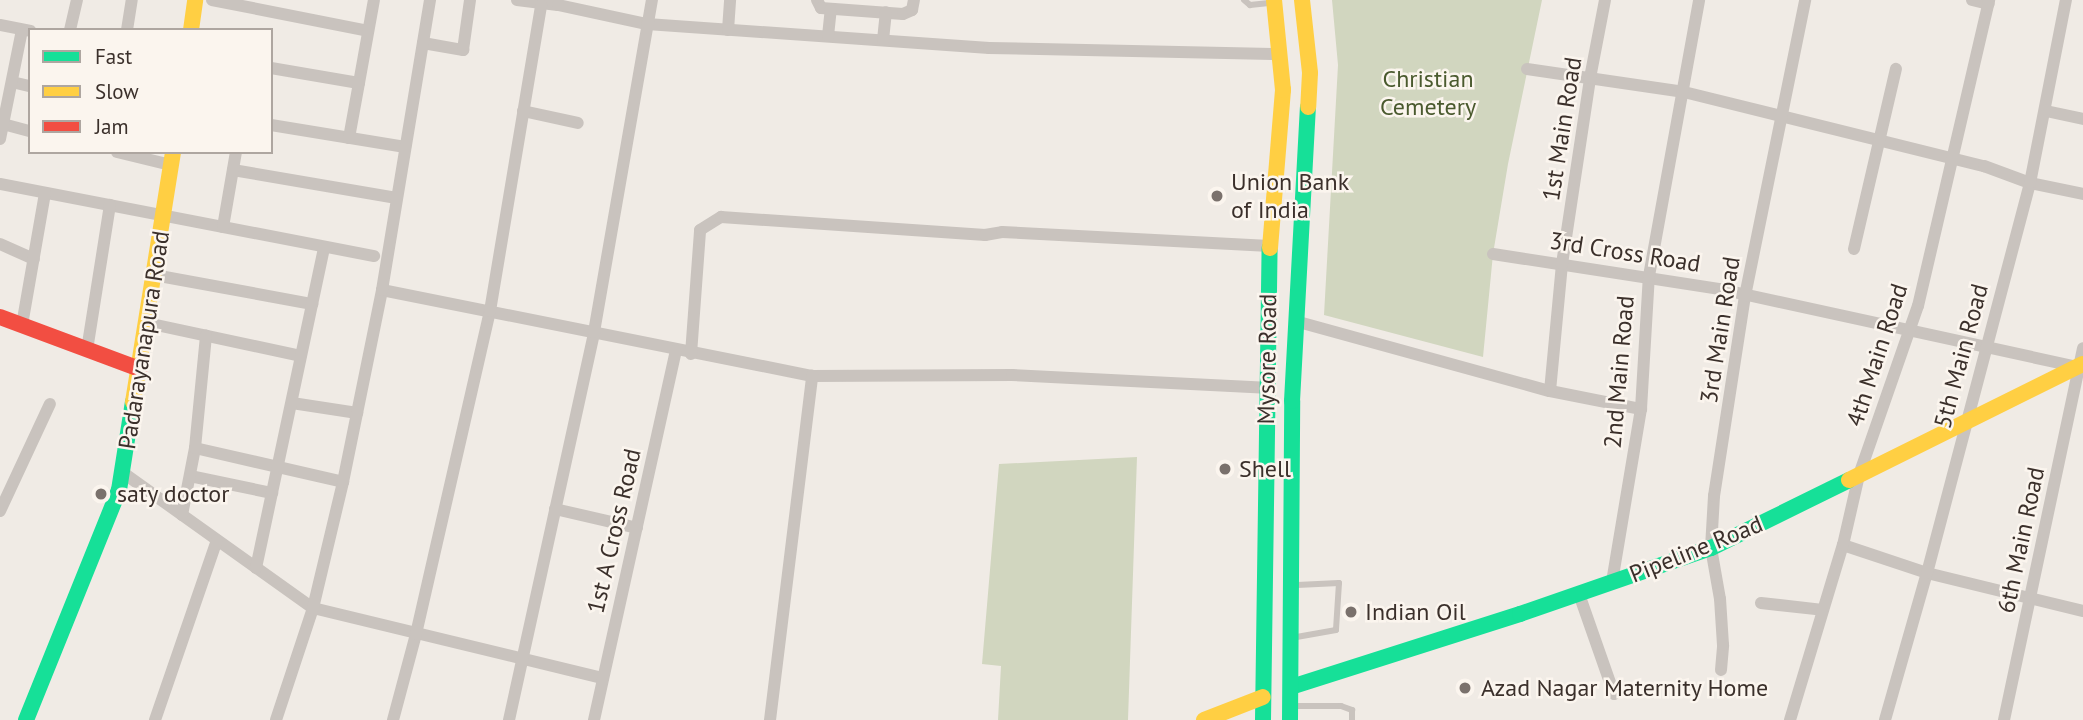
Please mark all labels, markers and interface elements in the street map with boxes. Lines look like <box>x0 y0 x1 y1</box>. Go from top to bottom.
legend <box>28 28 273 154</box>
text: Fast <box>95 43 132 70</box>
street label: 1st Main Road <box>1536 55 1588 203</box>
park label: Christian Cemetery <box>1380 65 1476 121</box>
text: Slow <box>95 78 139 105</box>
text: Jam <box>95 113 129 140</box>
place label: Union Bank of India <box>1231 168 1349 224</box>
marker: Union Bank of India <box>1209 188 1225 204</box>
street label: 3rd Cross Road <box>1548 226 1702 278</box>
street label: Padarayanapura Road <box>113 229 175 451</box>
street label: 3rd Main Road <box>1694 255 1746 405</box>
street label: 4th Main Road <box>1840 280 1914 430</box>
street label: 5th Main Road <box>1928 281 1994 431</box>
street label: Mysore Road <box>1251 293 1283 425</box>
street label: 2nd Main Road <box>1598 294 1640 450</box>
street label: 1st A Cross Road <box>581 445 647 617</box>
place label: Shell <box>1239 455 1291 483</box>
marker: Shell <box>1217 461 1233 477</box>
street label: 6th Main Road <box>1991 464 2051 616</box>
place label: saty doctor <box>117 480 230 508</box>
marker: saty doctor <box>91 484 111 504</box>
street label: Pipeline Road <box>1625 509 1767 589</box>
place label: Indian Oil <box>1365 598 1466 626</box>
marker: Indian Oil <box>1343 604 1359 620</box>
place label: Azad Nagar Maternity Home <box>1481 674 1769 702</box>
marker: Azad Nagar Maternity Home <box>1455 678 1475 698</box>

